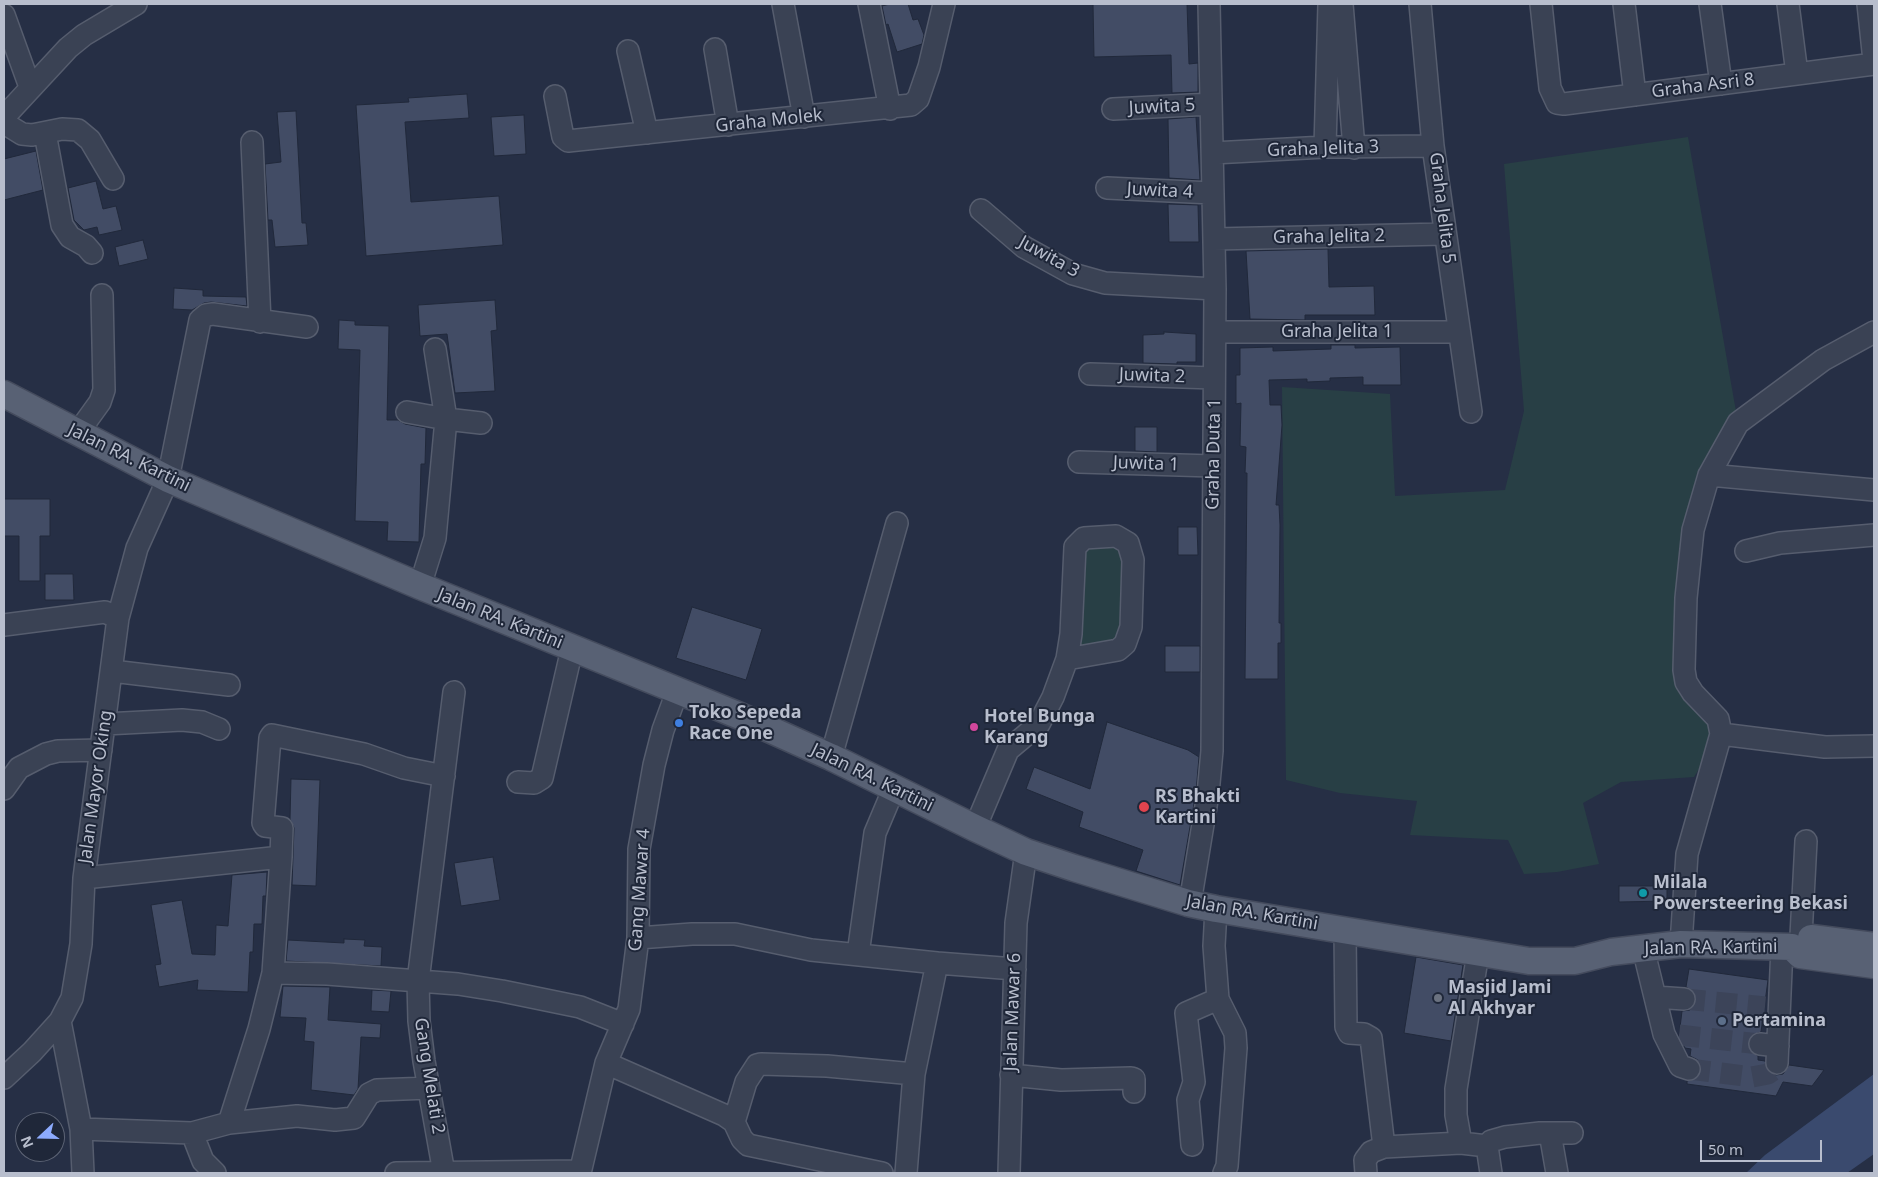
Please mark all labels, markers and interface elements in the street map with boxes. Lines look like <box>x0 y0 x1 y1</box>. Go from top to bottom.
street label: Graha Asri 8 <box>1650 69 1756 103</box>
street label: Juwita 5 <box>1128 94 1196 120</box>
street label: Graha Molek <box>714 105 824 137</box>
street label: Graha Jelita 3 <box>1267 136 1379 162</box>
street label: Graha Jelita 5 <box>1424 151 1460 265</box>
street label: Juwita 4 <box>1126 178 1194 204</box>
street label: Graha Jelita 2 <box>1273 225 1385 249</box>
street label: Juwita 3 <box>1015 231 1083 283</box>
street label: Graha Jelita 1 <box>1281 321 1393 343</box>
street label: Juwita 2 <box>1118 364 1186 388</box>
street label: Graha Duta 1 <box>1202 398 1226 510</box>
street label: Jalan RA. Kartini <box>64 419 194 497</box>
street label: Juwita 1 <box>1112 452 1180 476</box>
street label: Jalan RA. Kartini <box>434 584 566 654</box>
place label: Toko Sepeda Race One <box>689 702 801 744</box>
place label: Hotel Bunga Karang <box>984 706 1095 749</box>
street label: Jalan Mayor Oking <box>75 709 117 865</box>
marker: Toko Sepeda Race One <box>673 717 685 729</box>
marker: Hotel Bunga Karang <box>968 721 980 733</box>
street label: Jalan RA. Kartini <box>807 739 937 817</box>
place label: RS Bhakti Kartini <box>1155 786 1240 829</box>
marker: RS Bhakti Kartini <box>1137 800 1151 814</box>
street label: Gang Mawar 4 <box>625 828 655 952</box>
place label: Milala Powersteering Bekasi <box>1653 872 1848 914</box>
marker: Milala Powersteering Bekasi <box>1637 887 1649 899</box>
street label: Jalan RA. Kartini <box>1184 891 1320 935</box>
street label: Jalan RA. Kartini <box>1644 936 1778 960</box>
street label: Jalan Mawar 6 <box>1000 952 1026 1072</box>
place label: Masjid Jami Al Akhyar <box>1448 977 1551 1020</box>
marker: Masjid Jami Al Akhyar <box>1432 992 1444 1004</box>
place label: Pertamina <box>1732 1010 1826 1032</box>
marker: Pertamina <box>1716 1015 1728 1027</box>
street label: Gang Melati 2 <box>409 1016 449 1136</box>
north arrow <box>15 1112 65 1162</box>
scale bar <box>1703 1130 1826 1162</box>
text: N <box>16 1133 37 1151</box>
text: 50 m <box>1708 1139 1743 1159</box>

